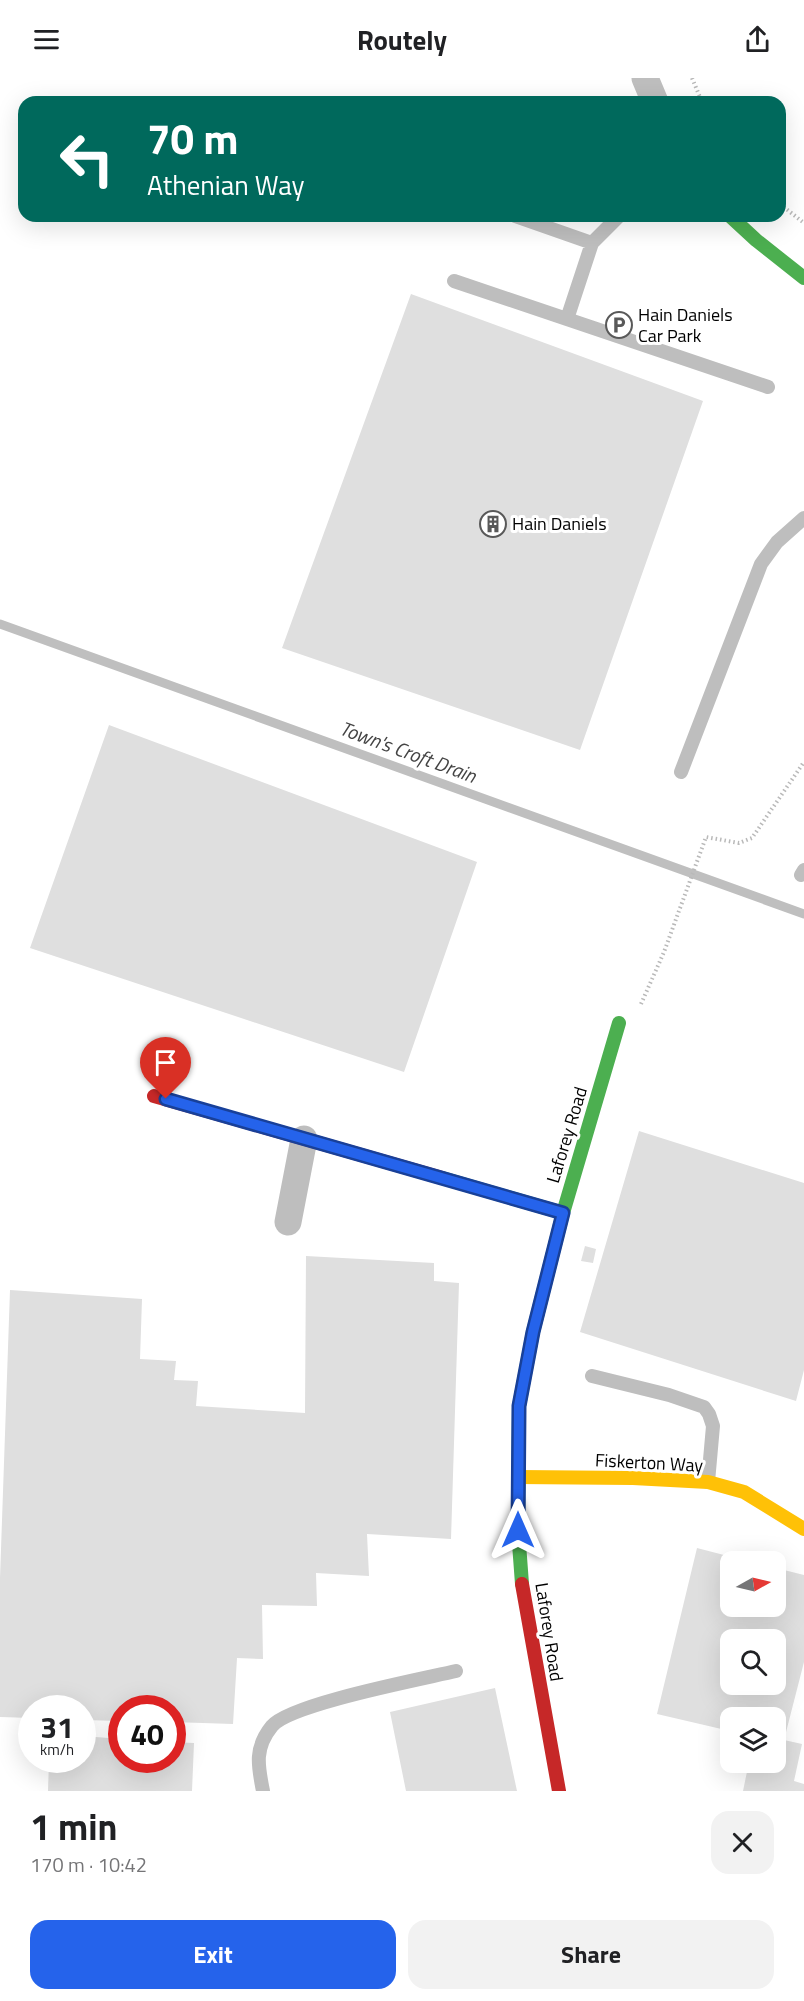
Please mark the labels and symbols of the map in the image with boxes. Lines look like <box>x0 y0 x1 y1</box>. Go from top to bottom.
place label: Hain Daniels Car Park <box>638 301 733 349</box>
parking icon: Hain Daniels Car Park <box>604 310 634 340</box>
building icon: Hain Daniels <box>478 509 508 539</box>
place label: Hain Daniels <box>512 510 607 537</box>
water label: Town's Croft Drain <box>336 713 482 791</box>
pin <box>140 1037 191 1099</box>
street label: Laforey Road <box>539 1083 594 1186</box>
street label: Fiskerton Way <box>594 1446 704 1479</box>
position arrow <box>486 1498 550 1562</box>
north arrow <box>720 1551 786 1617</box>
street label: Laforey Road <box>528 1581 571 1683</box>
speed limit sign: 40 <box>108 1695 186 1773</box>

